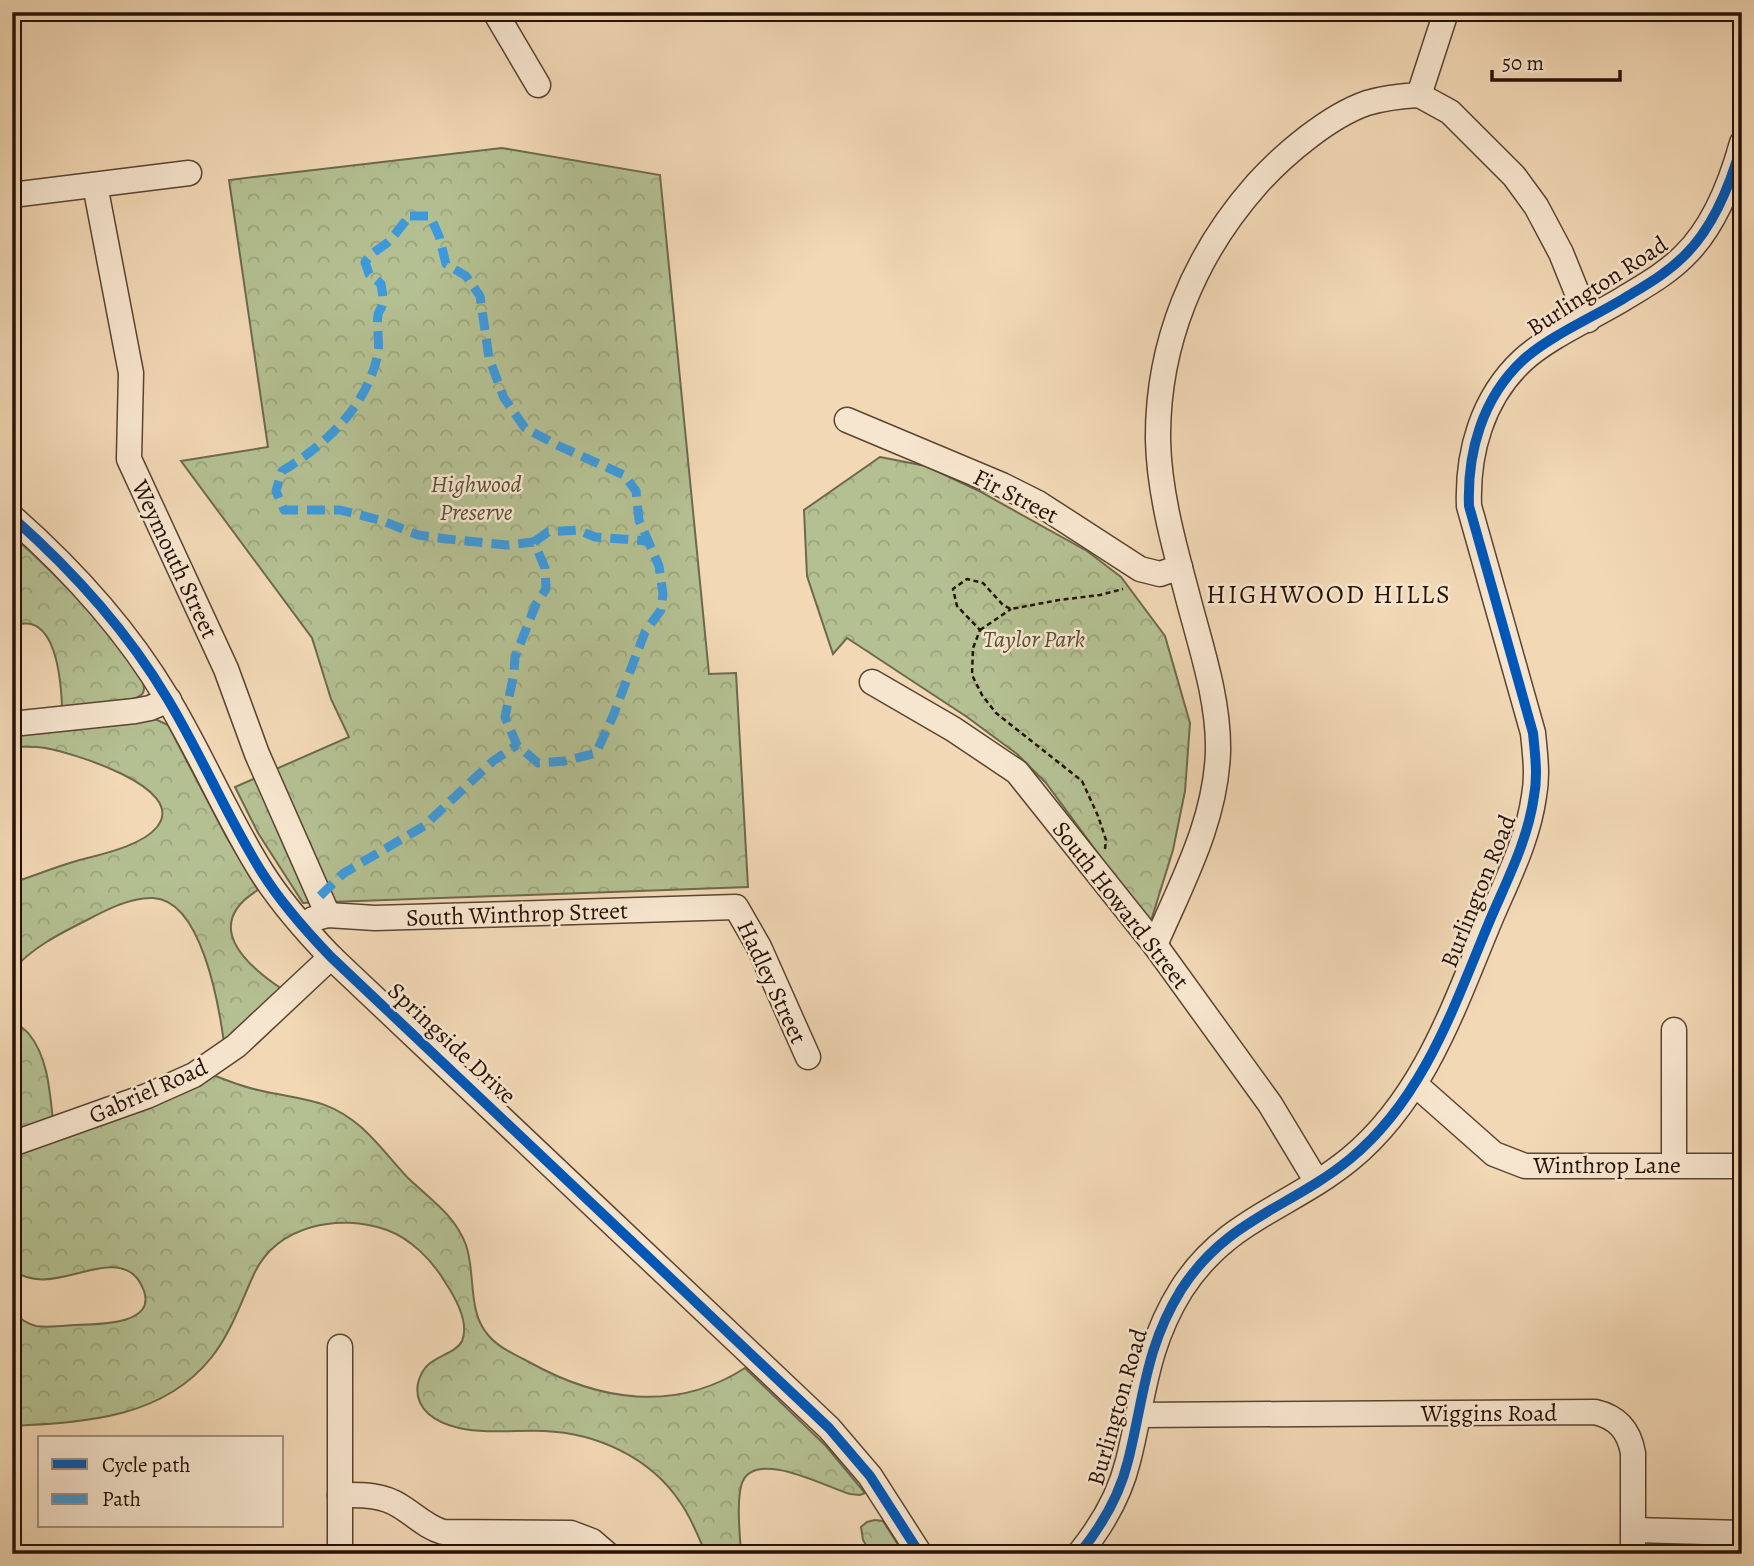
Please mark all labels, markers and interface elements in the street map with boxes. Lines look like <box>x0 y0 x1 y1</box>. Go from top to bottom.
scale bar <box>1492 38 1619 82</box>
text: 50 m <box>1502 49 1544 77</box>
street label: Burlington Road <box>1520 228 1674 344</box>
street label: Fir Street <box>968 461 1064 531</box>
park label: Highwood Preserve <box>430 468 522 528</box>
street label: Weymouth Street <box>124 474 226 644</box>
district label: HIGHWOOD HILLS <box>1206 577 1452 612</box>
park label: Taylor Park <box>983 623 1086 655</box>
street label: Burlington Road <box>1433 810 1523 972</box>
street label: South Howard Street <box>1045 814 1197 996</box>
street label: South Winthrop Street <box>405 894 629 934</box>
street label: Hadley Street <box>729 915 815 1049</box>
street label: Springside Drive <box>381 975 523 1111</box>
street label: Gabriel Road <box>84 1051 212 1131</box>
street label: Winthrop Lane <box>1532 1149 1681 1181</box>
street label: Burlington Road <box>1079 1325 1155 1489</box>
street label: Wiggins Road <box>1420 1397 1557 1429</box>
legend <box>38 1436 284 1528</box>
text: Cycle path <box>102 1451 191 1479</box>
text: Path <box>102 1485 141 1513</box>

